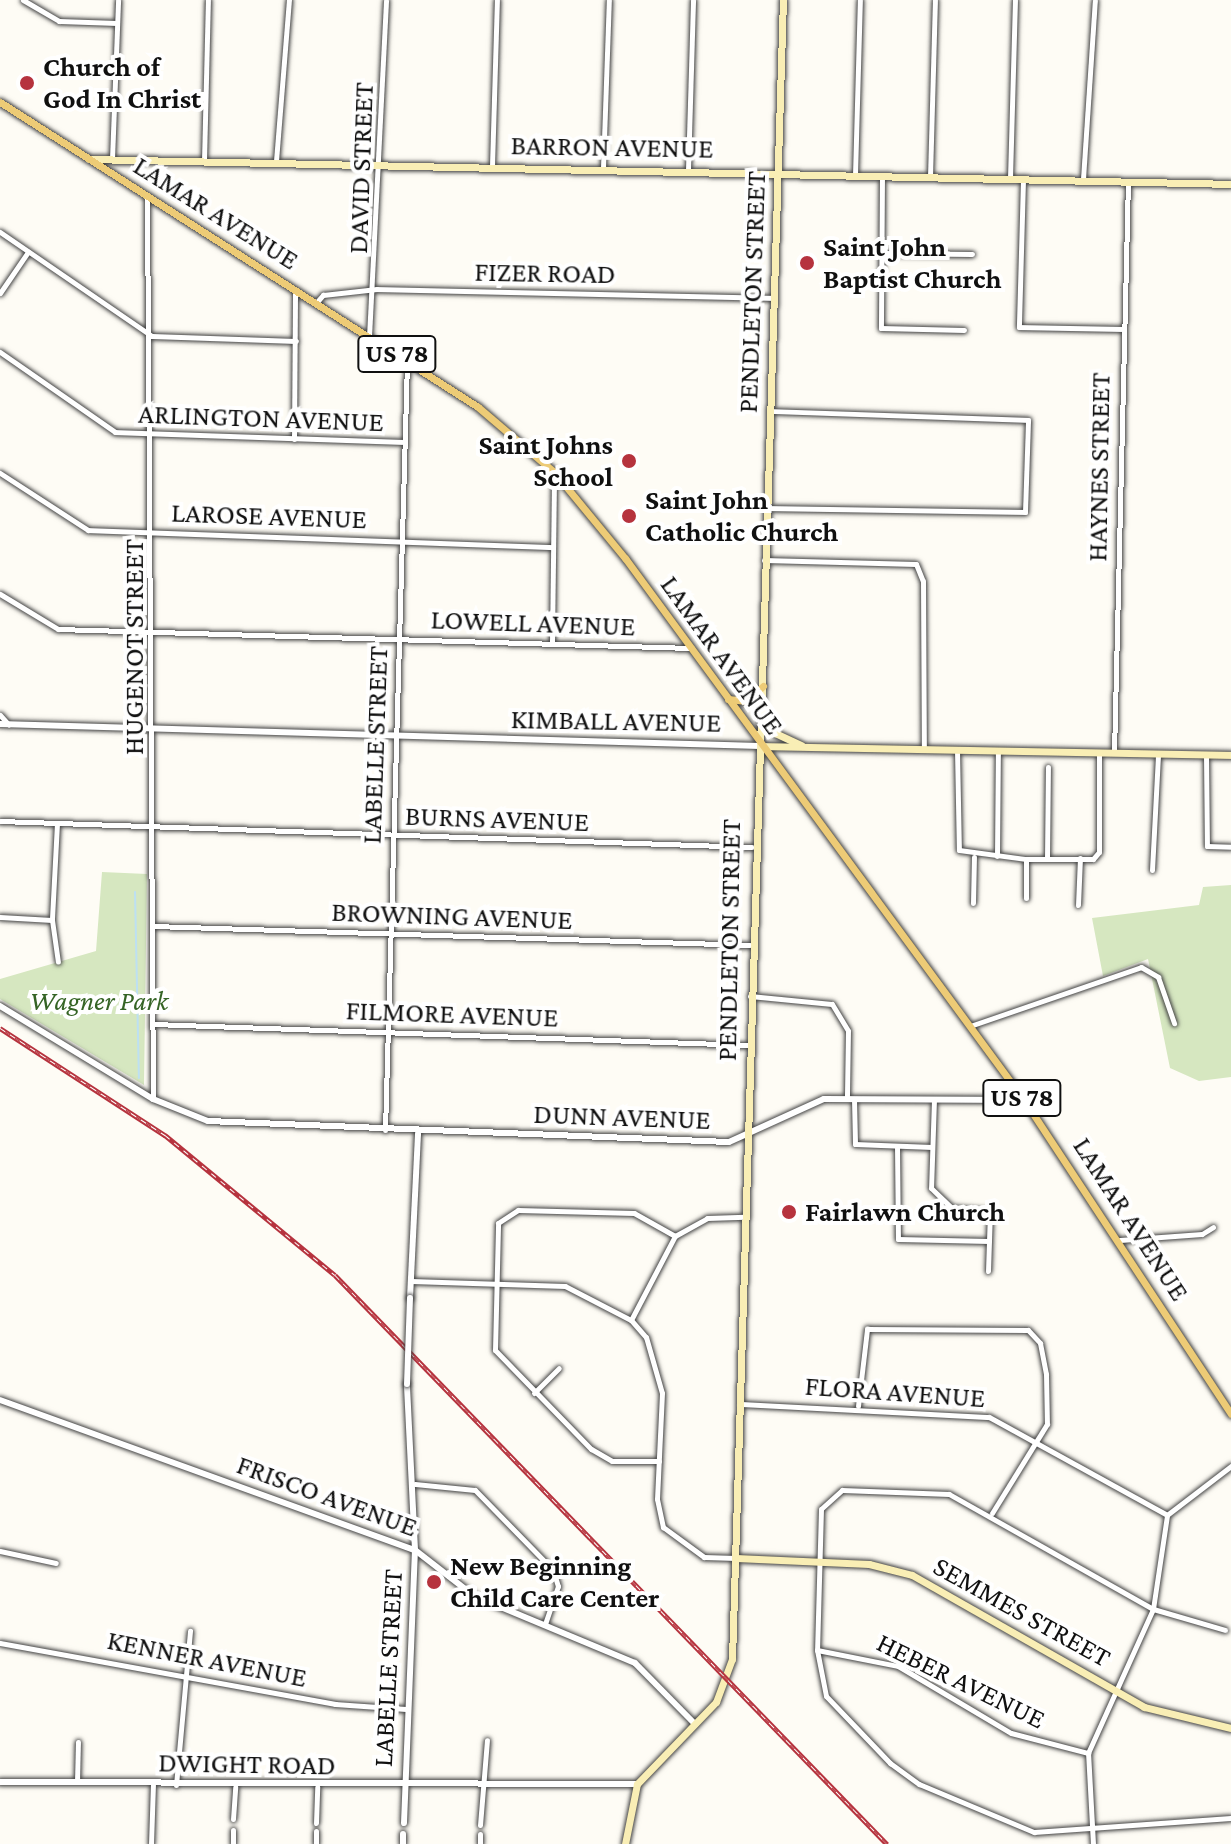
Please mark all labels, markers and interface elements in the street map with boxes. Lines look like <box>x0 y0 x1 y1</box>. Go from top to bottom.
place label: Church of God In Christ <box>43 50 201 116</box>
marker: Church of God In Christ <box>18 74 36 92</box>
street label: DAVID STREET <box>341 82 381 254</box>
street label: BARRON AVENUE <box>510 128 714 166</box>
street label: LAMAR AVENUE <box>127 149 305 277</box>
street label: PENDLETON STREET <box>731 170 773 414</box>
place label: Saint John Baptist Church <box>823 230 1002 296</box>
marker: Saint John Baptist Church <box>798 254 816 272</box>
street label: FIZER ROAD <box>474 255 616 291</box>
road number: US 78 <box>357 332 437 376</box>
street label: HAYNES STREET <box>1081 372 1117 562</box>
street label: ARLINGTON AVENUE <box>138 397 384 439</box>
place label: Saint Johns School <box>478 428 613 494</box>
marker: Saint Johns School <box>620 452 638 470</box>
place label: Saint John Catholic Church <box>645 483 838 549</box>
street label: LAROSE AVENUE <box>171 496 367 536</box>
marker: Saint John Catholic Church <box>620 507 638 525</box>
street label: HUGENOT STREET <box>117 539 151 755</box>
street label: LAMAR AVENUE <box>653 569 791 741</box>
street label: LOWELL AVENUE <box>430 603 636 643</box>
street label: LABELLE STREET <box>355 645 395 845</box>
street label: KIMBALL AVENUE <box>510 702 722 740</box>
street label: BURNS AVENUE <box>404 799 590 839</box>
street label: PENDLETON STREET <box>710 819 748 1061</box>
street label: BROWNING AVENUE <box>331 895 573 937</box>
park label: Wagner Park <box>30 984 168 1018</box>
street label: FILMORE AVENUE <box>345 993 559 1035</box>
road number: US 78 <box>982 1076 1062 1120</box>
street label: DUNN AVENUE <box>533 1097 711 1137</box>
street label: LAMAR AVENUE <box>1066 1131 1196 1307</box>
place label: Fairlawn Church <box>805 1195 1005 1229</box>
marker: Fairlawn Church <box>780 1203 798 1221</box>
street label: FLORA AVENUE <box>804 1369 986 1415</box>
street label: FRISCO AVENUE <box>232 1448 422 1544</box>
place label: New Beginning Child Care Center <box>450 1549 659 1615</box>
street label: SEMMES STREET <box>927 1549 1117 1675</box>
street label: LABELLE STREET <box>366 1568 410 1768</box>
marker: New Beginning Child Care Center <box>425 1573 443 1591</box>
street label: KENNER AVENUE <box>104 1623 310 1695</box>
street label: HEBER AVENUE <box>871 1626 1051 1736</box>
street label: DWIGHT ROAD <box>158 1746 336 1782</box>

